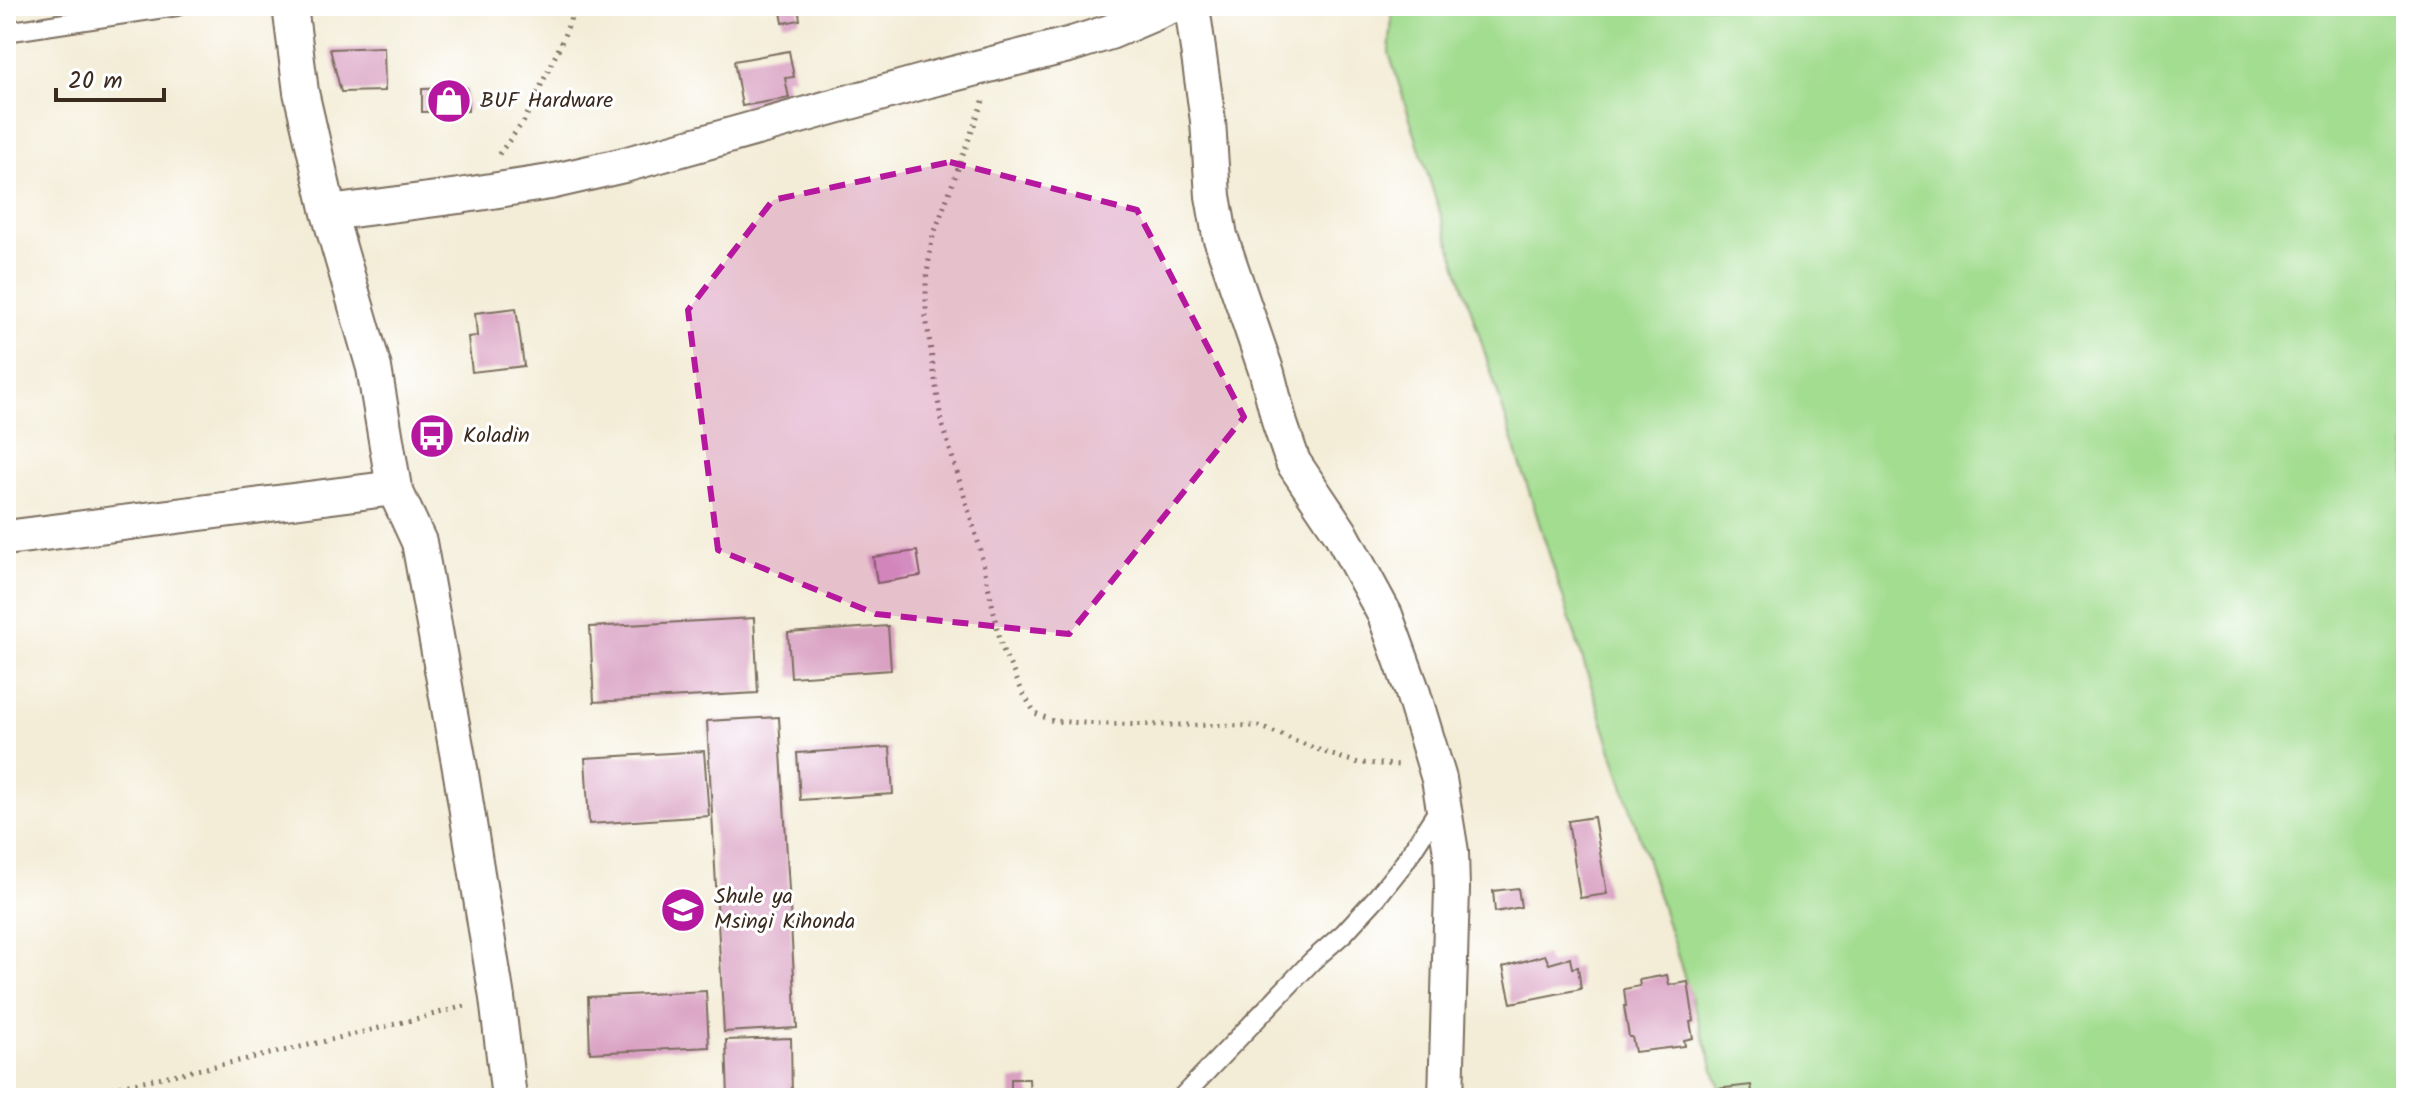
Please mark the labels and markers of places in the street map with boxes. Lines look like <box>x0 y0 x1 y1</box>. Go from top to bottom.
shop icon: BUF Hardware <box>425 77 473 125</box>
place label: BUF Hardware <box>480 84 613 119</box>
bus stop icon: Koladin <box>408 412 456 460</box>
place label: Koladin <box>463 419 530 454</box>
place label: Shule ya Msingi Kihonda <box>714 880 855 940</box>
school or university icon: Shule ya Msingi Kihonda <box>659 886 707 934</box>

